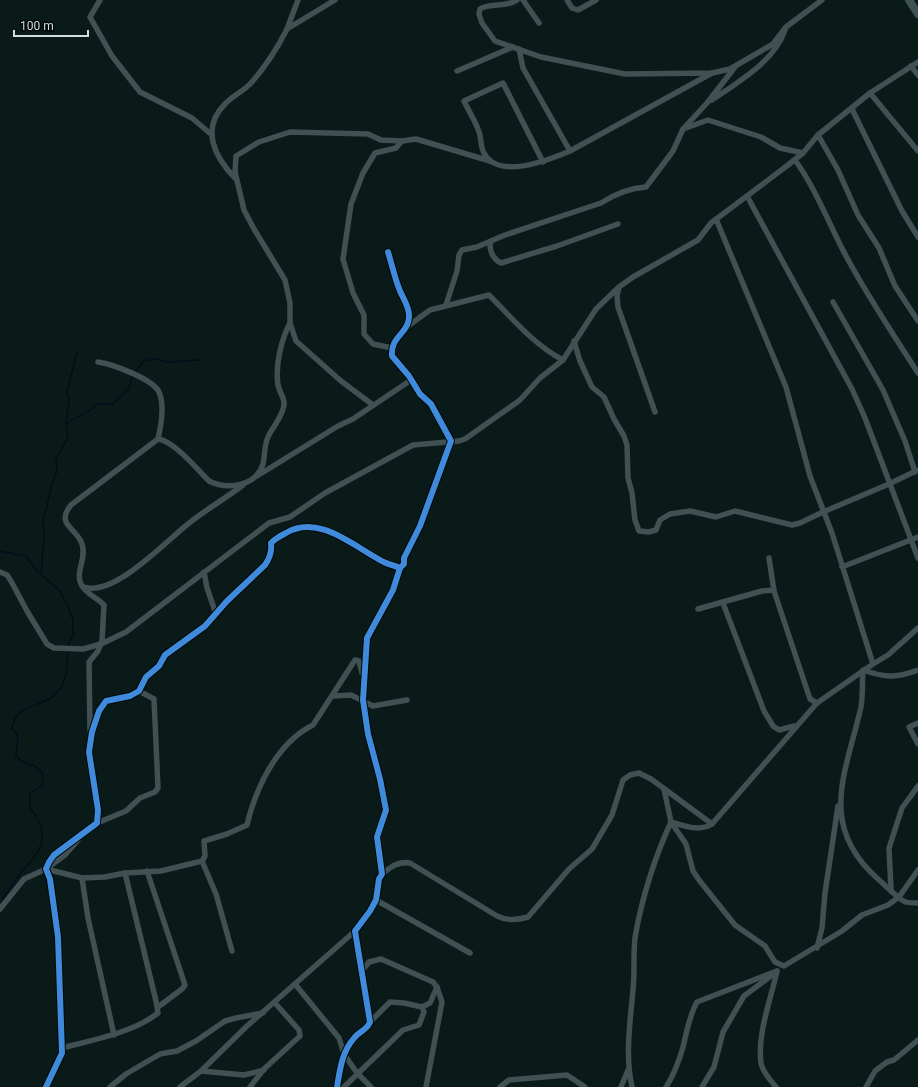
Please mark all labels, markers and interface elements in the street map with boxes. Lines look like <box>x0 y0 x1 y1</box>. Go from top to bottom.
scale bar <box>14 12 88 38</box>
text: 100 m <box>20 19 54 33</box>

